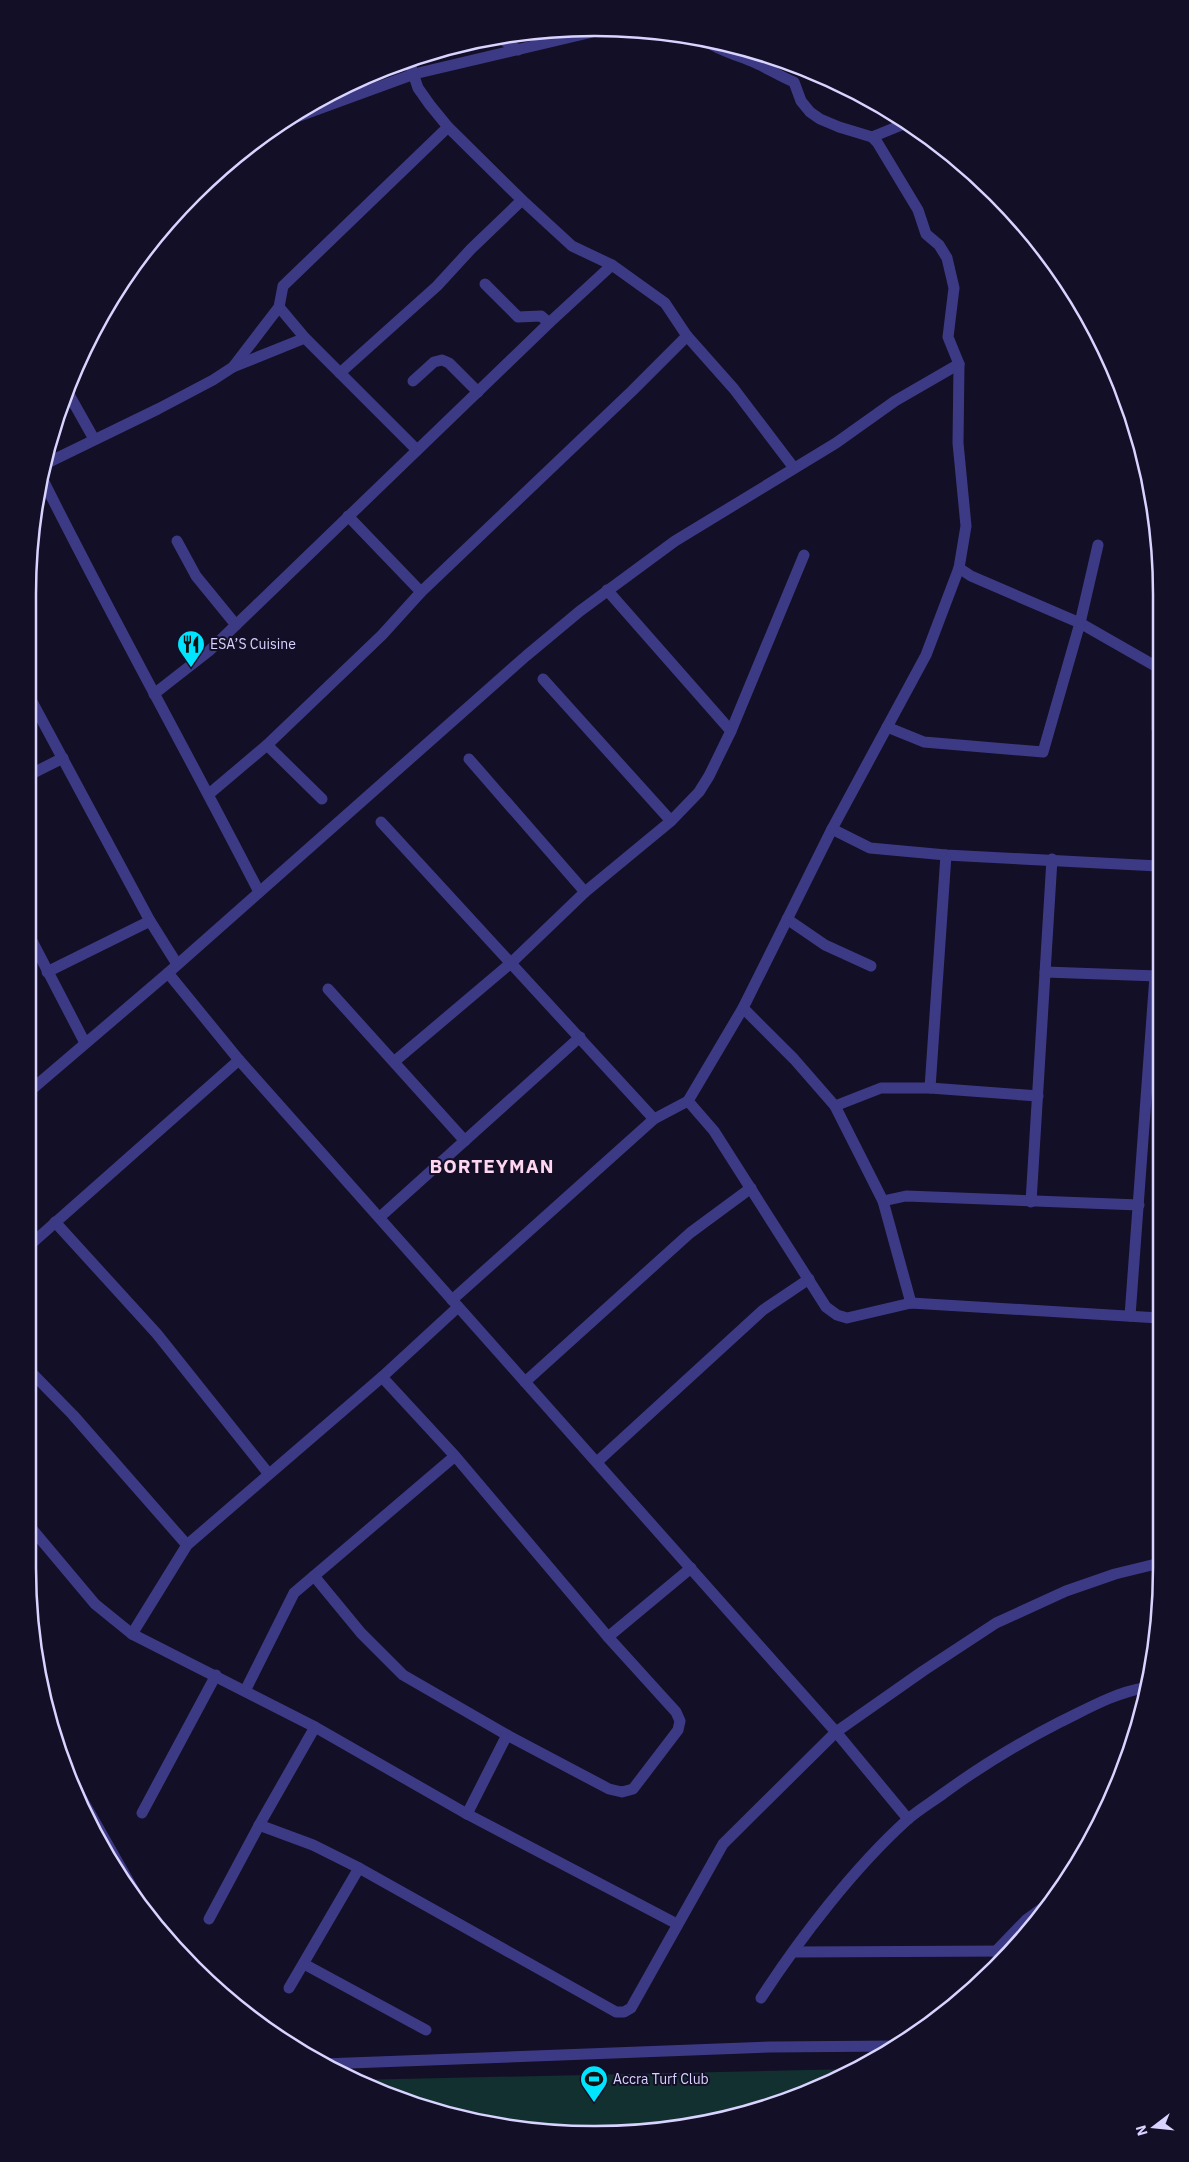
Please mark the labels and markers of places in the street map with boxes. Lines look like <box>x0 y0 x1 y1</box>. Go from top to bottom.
restaurant icon: ESA’S Cuisine <box>176 629 206 668</box>
place label: ESA’S Cuisine <box>210 635 296 653</box>
sports icon: Accra Turf Club <box>579 2064 609 2103</box>
place label: Accra Turf Club <box>613 2070 709 2088</box>

